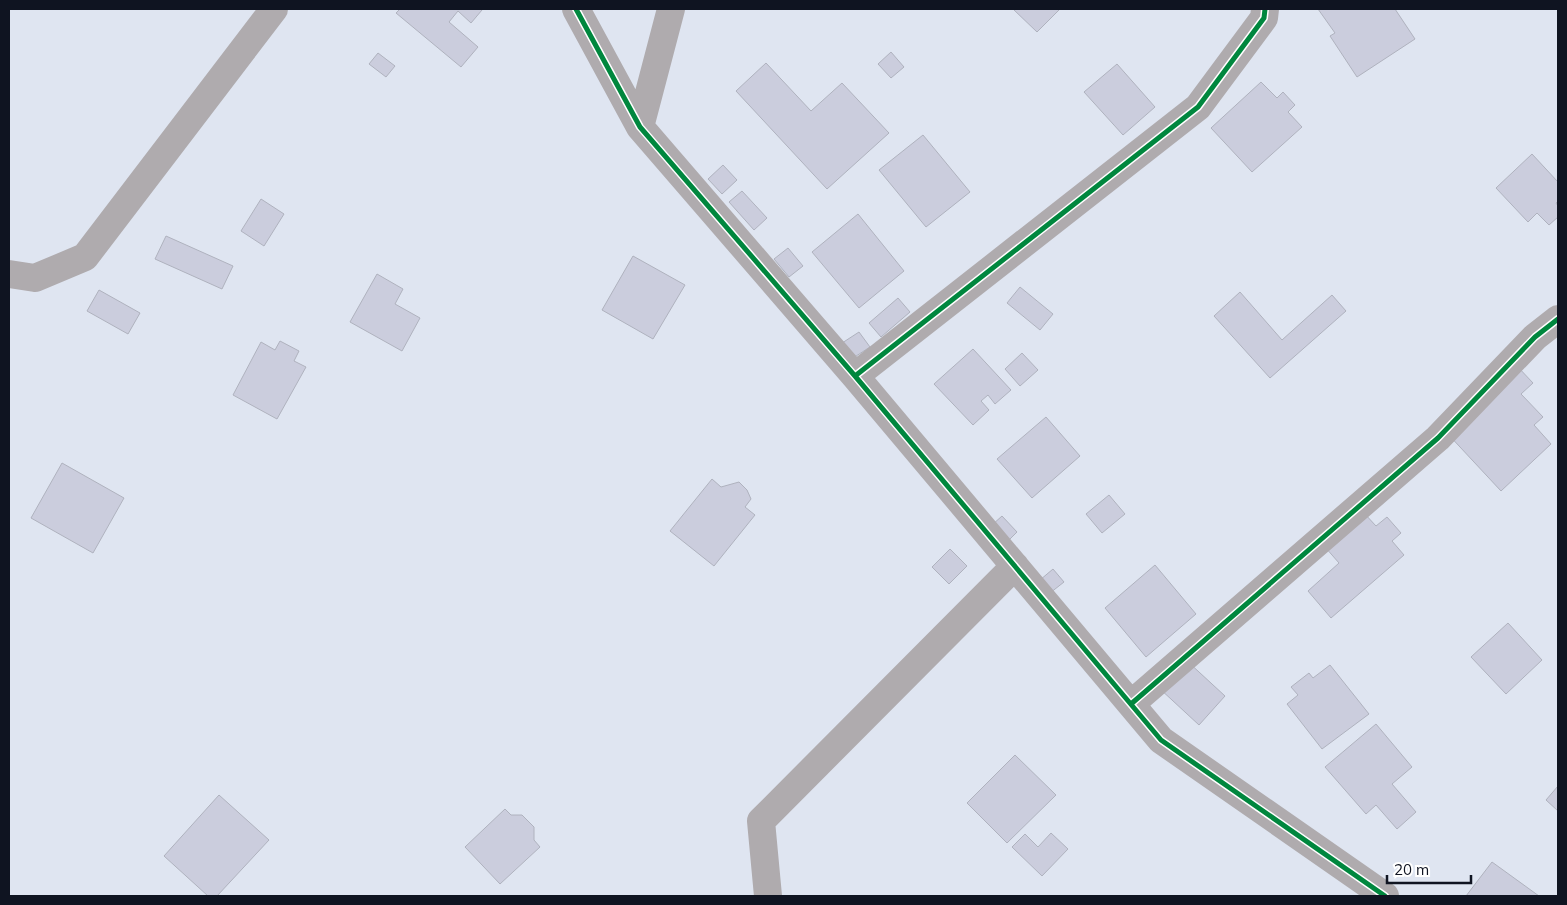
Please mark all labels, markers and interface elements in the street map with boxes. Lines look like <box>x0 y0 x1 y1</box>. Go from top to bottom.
scale bar <box>1387 852 1471 884</box>
text: 20 m <box>1394 860 1429 879</box>

